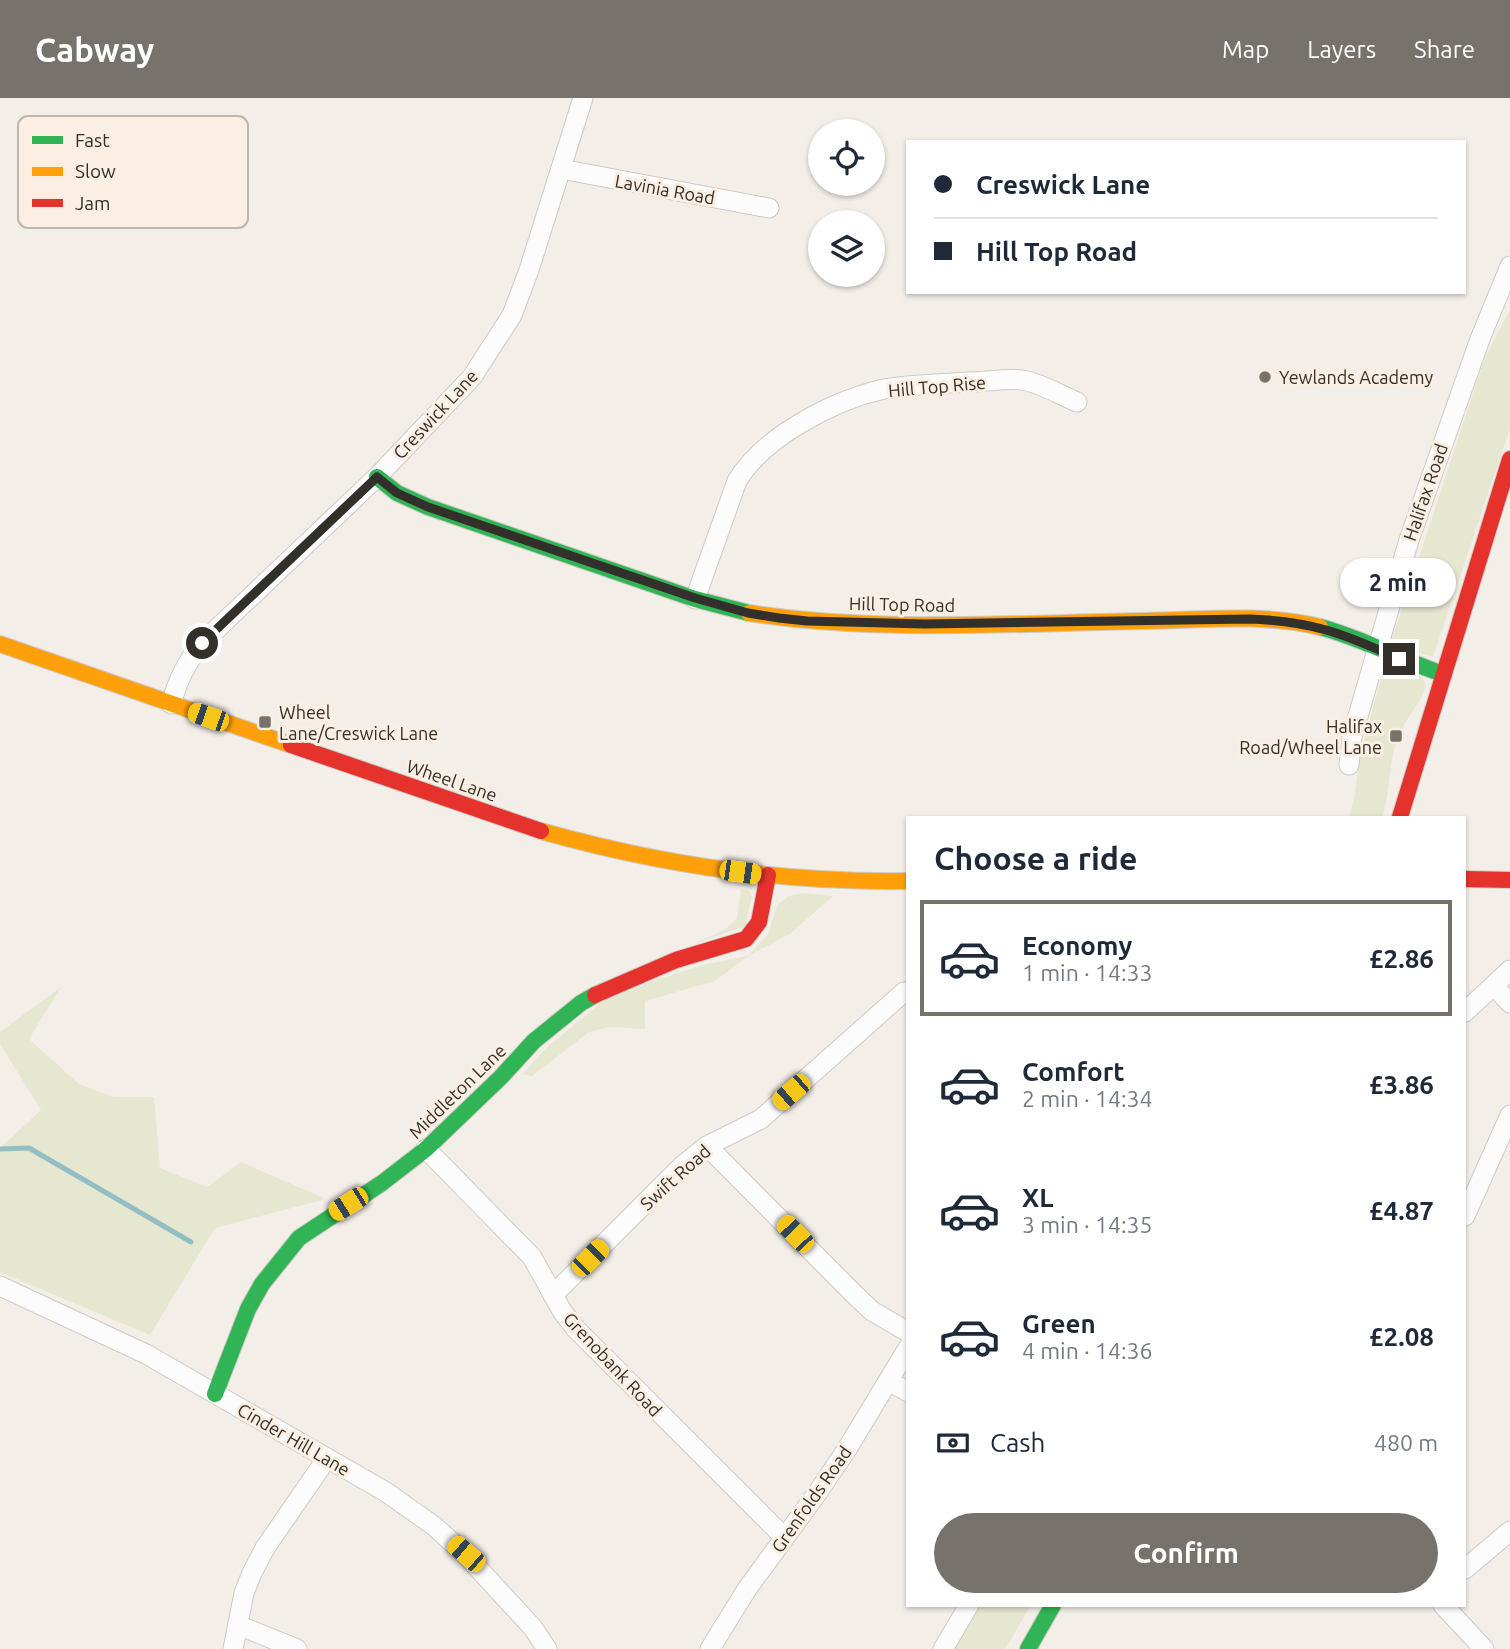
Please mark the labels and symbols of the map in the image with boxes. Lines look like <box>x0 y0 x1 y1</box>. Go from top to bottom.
legend <box>18 116 248 228</box>
text: Fast <box>75 129 110 151</box>
text: Slow <box>75 160 116 182</box>
street label: Lavinia Road <box>613 170 717 208</box>
text: Jam <box>75 192 111 214</box>
street label: Creswick Lane <box>389 365 481 463</box>
place label: Yewlands Academy <box>1279 367 1434 387</box>
marker: Yewlands Academy <box>1257 369 1273 385</box>
street label: Hill Top Rise <box>887 372 987 400</box>
street label: Halifax Road <box>1399 441 1451 543</box>
callout: 2 min <box>1341 558 1457 606</box>
street label: Hill Top Road <box>849 593 955 615</box>
route start <box>186 627 218 659</box>
route end <box>1383 643 1415 675</box>
car <box>185 700 232 734</box>
place label: Wheel Lane/Creswick Lane <box>279 702 438 743</box>
marker: Wheel Lane/Creswick Lane <box>257 714 273 730</box>
place label: Halifax Road/Wheel Lane <box>1239 716 1382 757</box>
marker: Halifax Road/Wheel Lane <box>1388 728 1404 744</box>
street label: Wheel Lane <box>404 755 500 805</box>
car <box>718 859 763 885</box>
street label: Middleton Lane <box>405 1040 509 1142</box>
car <box>769 1070 814 1114</box>
street label: Swift Road <box>636 1140 714 1214</box>
car <box>325 1184 372 1224</box>
car <box>773 1212 818 1256</box>
car <box>568 1236 613 1280</box>
street label: Grenobank Road <box>560 1308 666 1420</box>
street label: Cinder Hill Lane <box>234 1399 354 1479</box>
street label: Grenfolds Road <box>767 1442 855 1556</box>
car <box>444 1532 489 1576</box>

